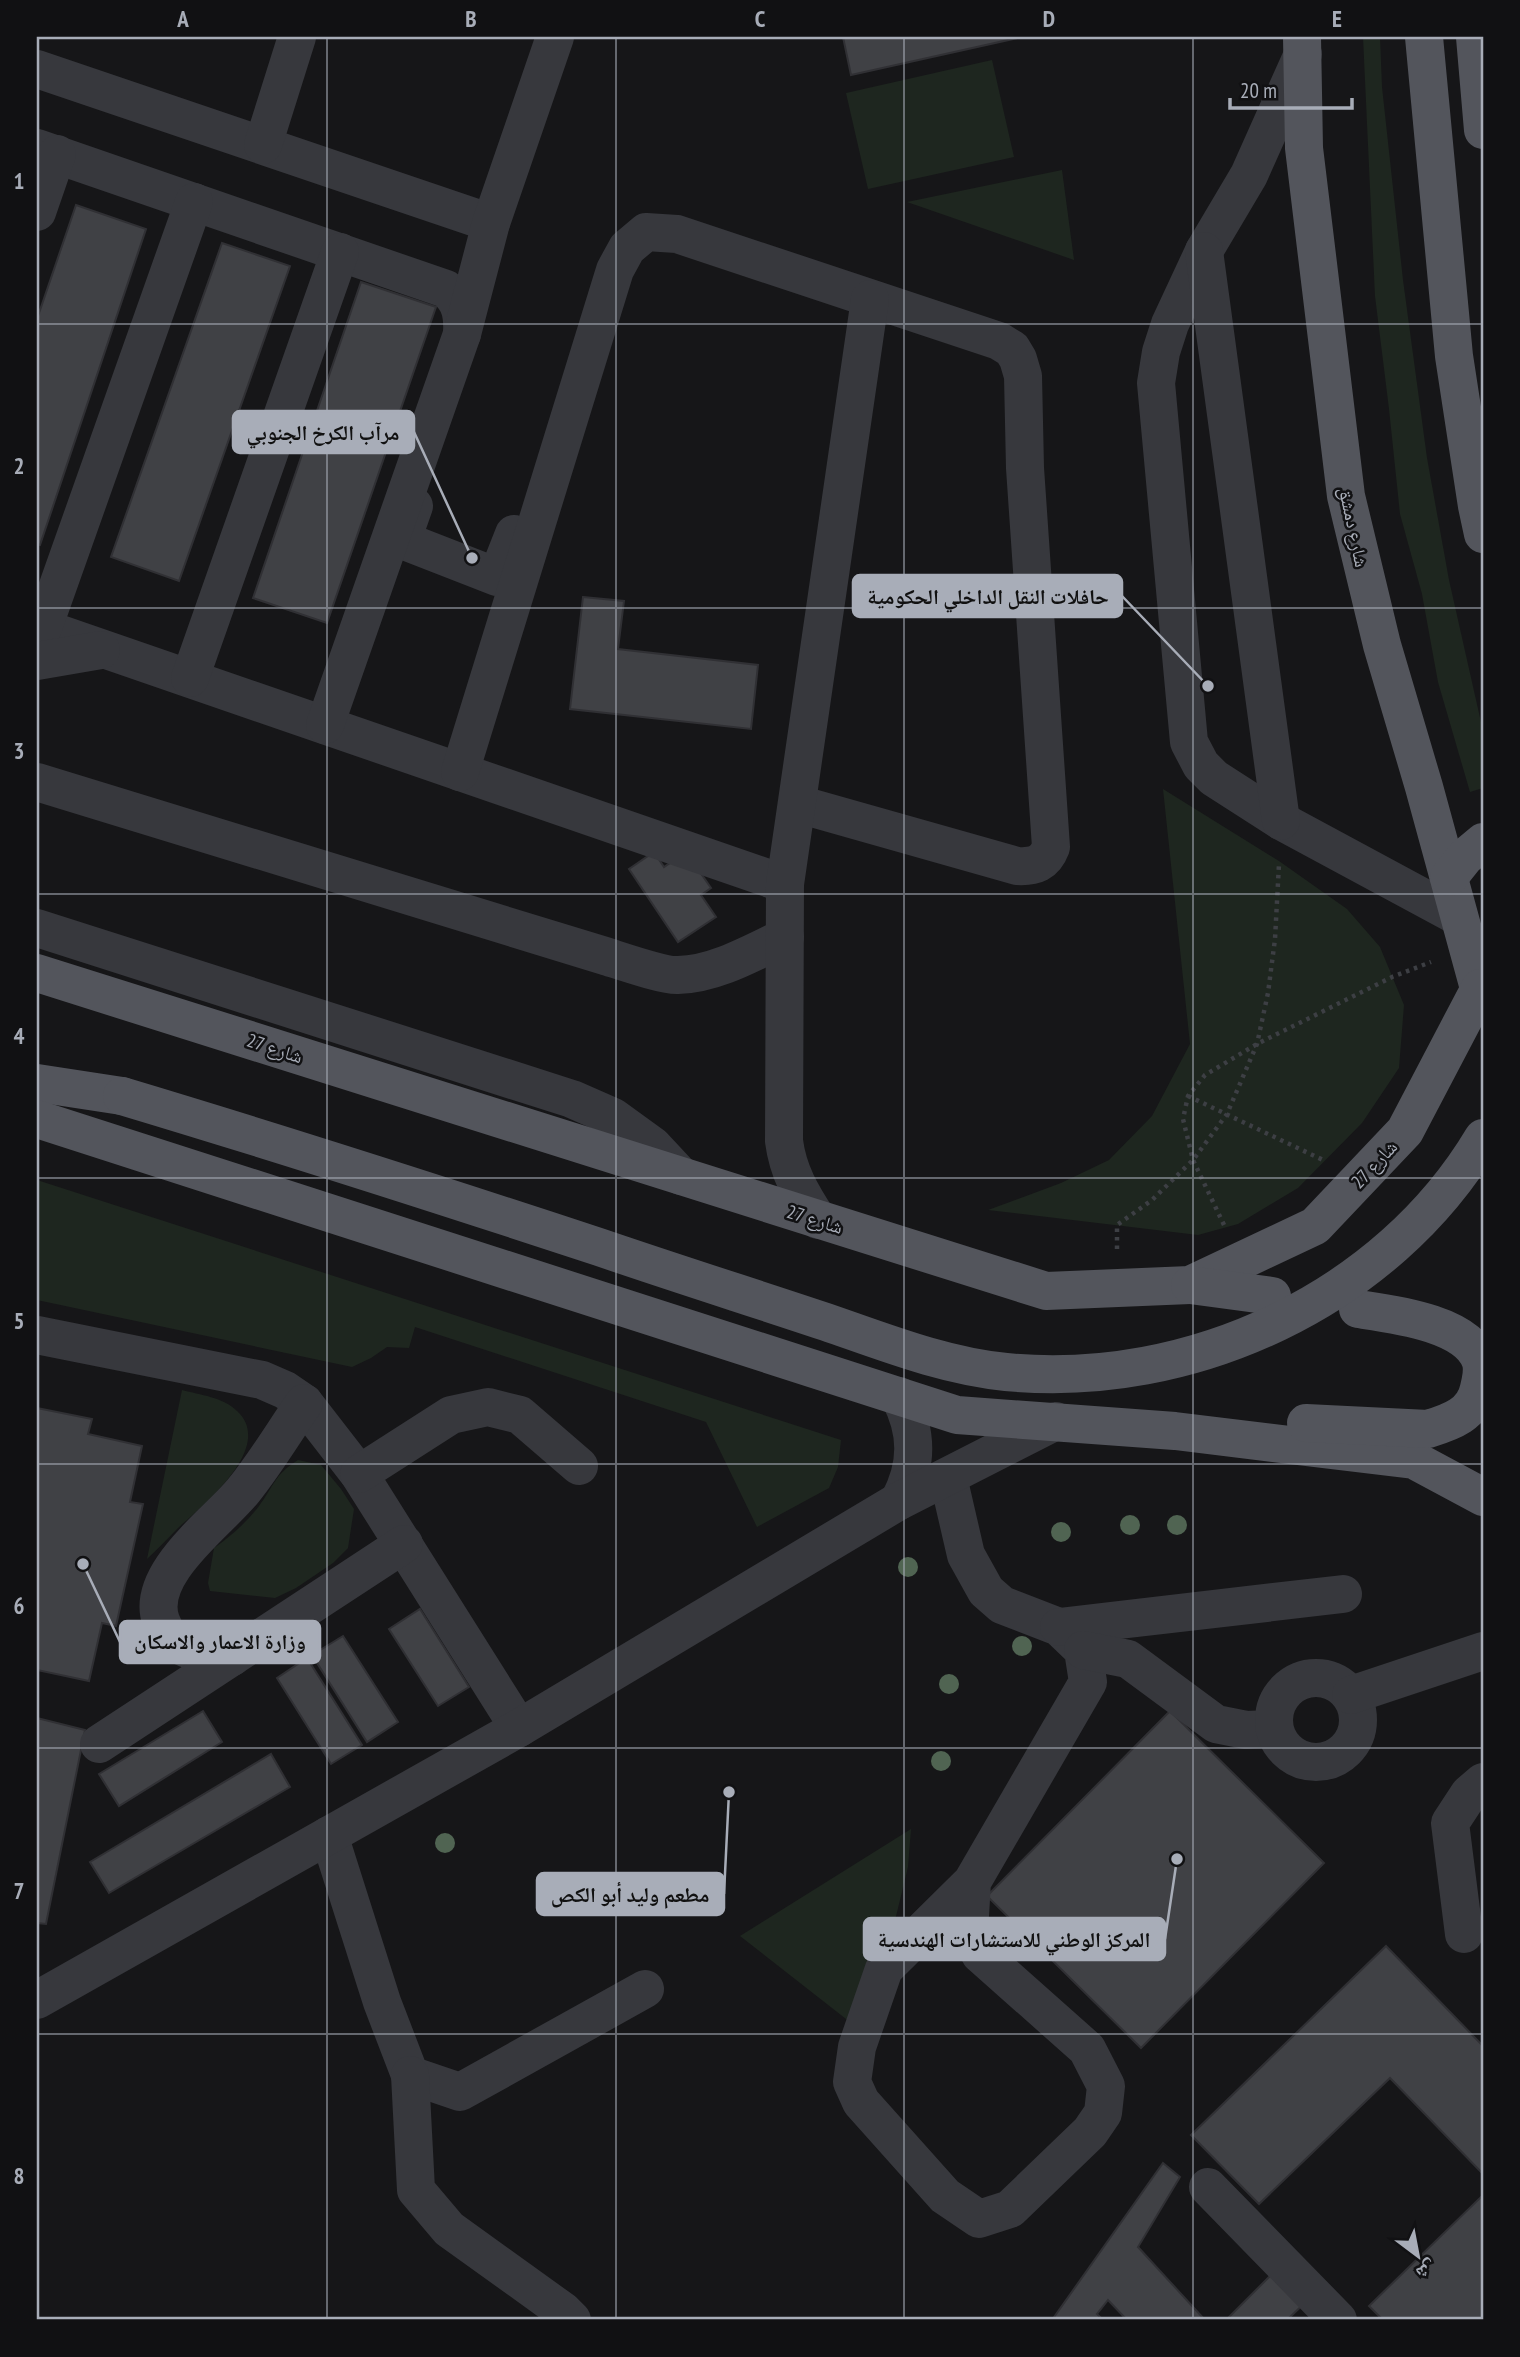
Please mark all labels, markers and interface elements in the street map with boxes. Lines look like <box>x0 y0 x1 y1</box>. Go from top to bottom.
text: A <box>176 4 189 33</box>
text: B <box>465 4 477 33</box>
text: C <box>755 4 766 33</box>
text: D <box>1043 4 1055 33</box>
text: E <box>1332 4 1342 33</box>
scale bar <box>1230 66 1352 110</box>
text: 20 m <box>1240 77 1277 104</box>
text: 1 <box>14 166 25 195</box>
callout: مرآب الكرخ الجنوبي <box>233 411 414 453</box>
text: مرآب الكرخ الجنوبي <box>246 419 400 449</box>
text: 2 <box>14 451 25 480</box>
street label: شارع دمشق <box>1334 485 1374 569</box>
callout: حافلات النقل الداخلي الحكومية <box>853 575 1122 617</box>
text: حافلات النقل الداخلي الحكومية <box>867 583 1109 613</box>
text: 3 <box>14 736 25 765</box>
text: 4 <box>14 1021 25 1050</box>
street label: شارع 27 <box>244 1028 306 1068</box>
street label: شارع 27 <box>1346 1135 1402 1193</box>
street label: شارع 27 <box>784 1199 846 1239</box>
text: 5 <box>14 1306 25 1335</box>
text: 6 <box>14 1591 25 1620</box>
callout: وزارة الاعمار والاسكان <box>120 1621 320 1663</box>
text: وزارة الاعمار والاسكان <box>134 1628 306 1655</box>
callout: مطعم وليد أبو الكص <box>537 1873 724 1915</box>
text: 7 <box>14 1876 25 1905</box>
text: مطعم وليد أبو الكص <box>551 1881 709 1909</box>
callout: المركز الوطني للاستشارات الهندسية <box>864 1918 1165 1960</box>
text: المركز الوطني للاستشارات الهندسية <box>878 1926 1150 1956</box>
text: 8 <box>14 2161 25 2190</box>
north arrow <box>1384 2220 1454 2290</box>
text: ش <box>1412 2255 1442 2286</box>

